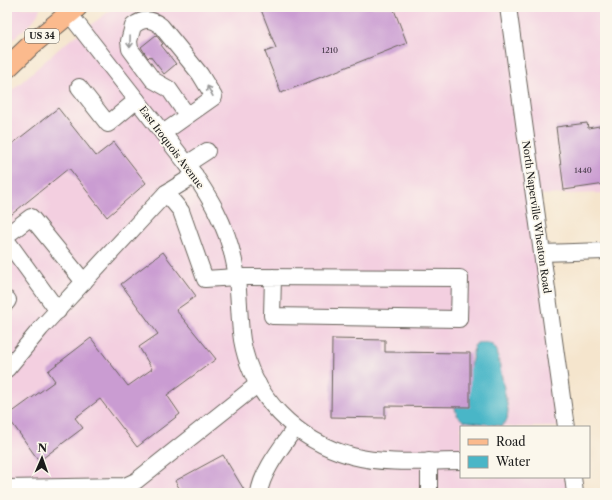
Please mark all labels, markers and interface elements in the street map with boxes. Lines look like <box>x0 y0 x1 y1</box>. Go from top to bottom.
road number: US 34 <box>25 29 59 43</box>
one-way arrow <box>126 35 134 48</box>
house number: 1210 <box>322 45 338 55</box>
one-way arrow <box>206 85 213 97</box>
street label: East Iroquois Avenue <box>136 103 207 192</box>
street label: North Naperville Wheaton Road <box>519 140 554 294</box>
house number: 1440 <box>574 165 592 175</box>
legend <box>460 426 590 478</box>
text: Road <box>496 434 526 449</box>
north arrow <box>22 438 62 478</box>
text: N <box>37 441 48 455</box>
text: Water <box>495 454 530 469</box>

